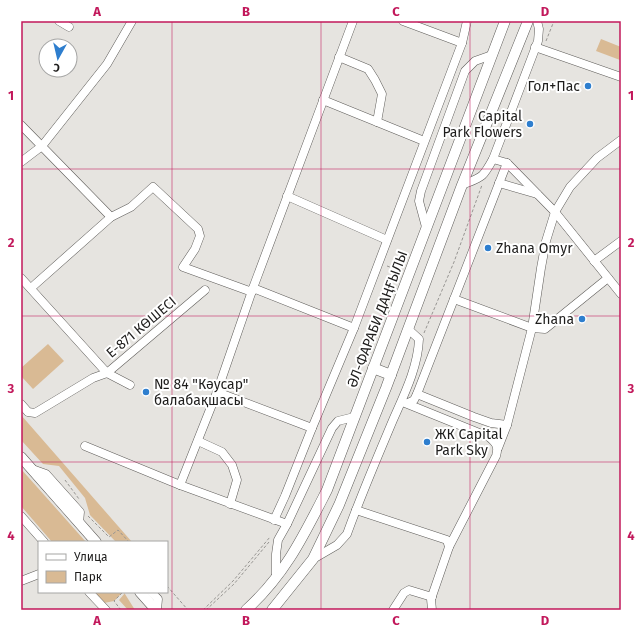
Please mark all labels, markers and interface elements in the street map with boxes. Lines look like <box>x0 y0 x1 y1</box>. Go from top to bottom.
text: A <box>92 4 101 19</box>
text: B <box>242 4 250 19</box>
text: C <box>392 4 400 19</box>
text: D <box>541 4 550 19</box>
north arrow <box>38 38 78 78</box>
text: С <box>52 60 61 74</box>
place label: Гол+Пас <box>527 78 580 95</box>
marker: Гол+Пас <box>583 81 593 91</box>
text: 1 <box>8 88 14 103</box>
text: 1 <box>628 88 634 103</box>
place label: Capital Park Flowers <box>442 108 522 141</box>
marker: Capital Park Flowers <box>525 119 535 129</box>
text: 2 <box>8 235 15 250</box>
text: 2 <box>628 235 635 250</box>
place label: Zhana Omyr <box>496 240 573 257</box>
marker: Zhana Omyr <box>483 243 493 253</box>
street label: ӘЛ-ФАРАБИ ДАҢҒЫЛЫ <box>344 248 411 390</box>
street label: Е-871 КӨШЕСІ <box>103 293 180 362</box>
place label: Zhana <box>535 311 574 328</box>
marker: Zhana <box>577 314 587 324</box>
place label: № 84 "Кәусар" балабақшасы <box>154 376 248 409</box>
text: 3 <box>7 381 15 396</box>
text: 3 <box>627 381 635 396</box>
marker: № 84 "Кәусар" балабақшасы <box>141 387 151 397</box>
place label: ЖК Capital Park Sky <box>435 426 503 459</box>
marker: ЖК Capital Park Sky <box>422 437 432 447</box>
text: 4 <box>7 528 15 543</box>
text: 4 <box>627 528 635 543</box>
legend <box>38 541 168 593</box>
text: Улица <box>74 550 108 564</box>
text: Парк <box>74 570 103 584</box>
text: A <box>92 613 101 628</box>
text: B <box>242 613 250 628</box>
text: C <box>392 613 400 628</box>
text: D <box>541 613 550 628</box>

